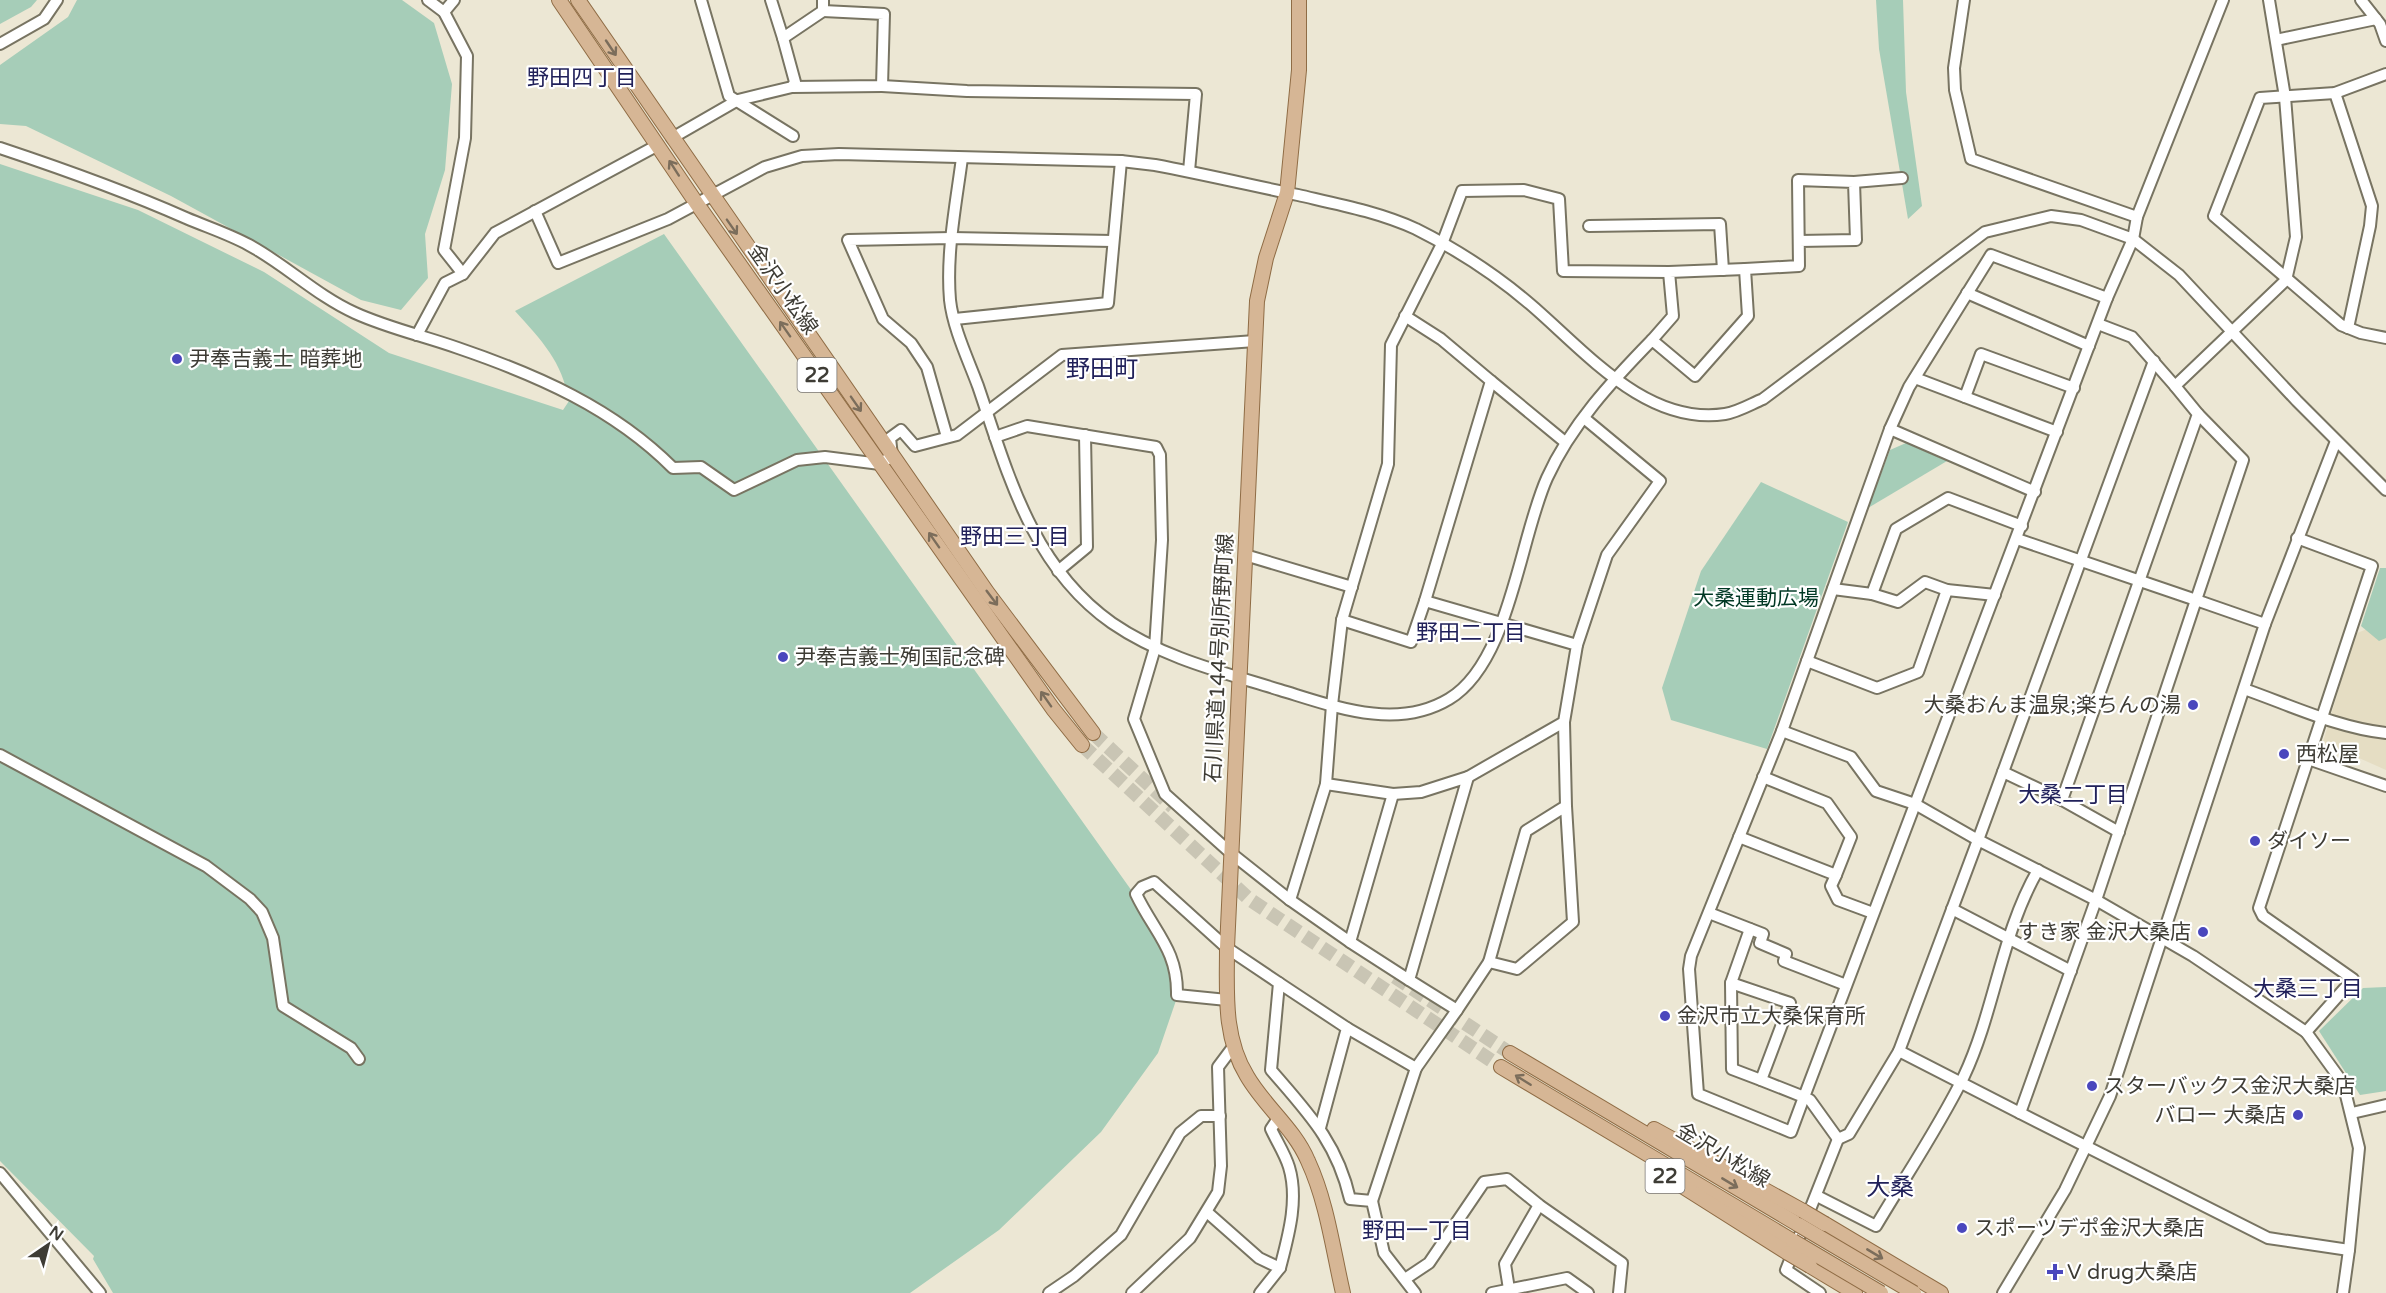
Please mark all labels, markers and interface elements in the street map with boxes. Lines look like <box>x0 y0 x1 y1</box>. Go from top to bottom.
one-way arrow <box>605 40 617 56</box>
district label: 野田四丁目 <box>527 65 637 91</box>
one-way arrow <box>668 161 680 177</box>
one-way arrow <box>726 218 739 235</box>
street label: 金沢小松線 <box>742 239 823 339</box>
one-way arrow <box>779 321 791 337</box>
place label: 尹奉吉義士 暗葬地 <box>189 347 362 372</box>
marker: 尹奉吉義士 暗葬地 <box>170 352 184 366</box>
district label: 野田町 <box>1066 355 1138 384</box>
road number: 22 <box>798 358 836 392</box>
one-way arrow <box>850 396 862 412</box>
district label: 野田三丁目 <box>960 524 1070 550</box>
one-way arrow <box>927 532 940 548</box>
street label: 石川県道144号別所野町線 <box>1200 533 1239 783</box>
park label: 大桑運動広場 <box>1693 586 1819 611</box>
one-way arrow <box>985 590 998 606</box>
district label: 野田二丁目 <box>1416 620 1526 646</box>
place label: 尹奉吉義士殉国記念碑 <box>795 645 1005 670</box>
marker: 尹奉吉義士殉国記念碑 <box>776 650 790 664</box>
one-way arrow <box>1040 691 1052 708</box>
place label: 大桑おんま温泉;楽ちんの湯 <box>1924 693 2181 718</box>
marker: 大桑おんま温泉;楽ちんの湯 <box>2186 698 2200 712</box>
place label: 西松屋 <box>2296 742 2359 767</box>
marker: 西松屋 <box>2277 747 2291 761</box>
district label: 大桑二丁目 <box>2018 782 2128 808</box>
place label: ダイソー <box>2267 829 2351 854</box>
marker: ダイソー <box>2248 834 2262 848</box>
place label: すき家 金沢大桑店 <box>2018 920 2191 945</box>
marker: すき家 金沢大桑店 <box>2196 925 2210 939</box>
district label: 大桑三丁目 <box>2253 976 2363 1002</box>
place label: 金沢市立大桑保育所 <box>1677 1004 1866 1029</box>
marker: 金沢市立大桑保育所 <box>1658 1009 1672 1023</box>
one-way arrow <box>1515 1074 1532 1086</box>
place label: スターバックス金沢大桑店 <box>2104 1074 2355 1099</box>
marker: スターバックス金沢大桑店 <box>2085 1079 2099 1093</box>
place label: バロー 大桑店 <box>2155 1103 2286 1128</box>
marker: バロー 大桑店 <box>2291 1108 2305 1122</box>
street label: 金沢小松線 <box>1671 1118 1774 1193</box>
road number: 22 <box>1646 1159 1684 1193</box>
district label: 大桑 <box>1866 1173 1914 1202</box>
one-way arrow <box>1721 1178 1738 1190</box>
north arrow <box>18 1215 78 1275</box>
place label: スポーツデポ金沢大桑店 <box>1974 1216 2205 1241</box>
district label: 野田一丁目 <box>1362 1218 1472 1244</box>
marker: スポーツデポ金沢大桑店 <box>1955 1221 1969 1235</box>
text: N <box>45 1222 67 1245</box>
one-way arrow <box>1866 1249 1883 1261</box>
place label: V drug大桑店 <box>2067 1260 2197 1285</box>
marker: V drug大桑店 <box>2048 1265 2062 1279</box>

